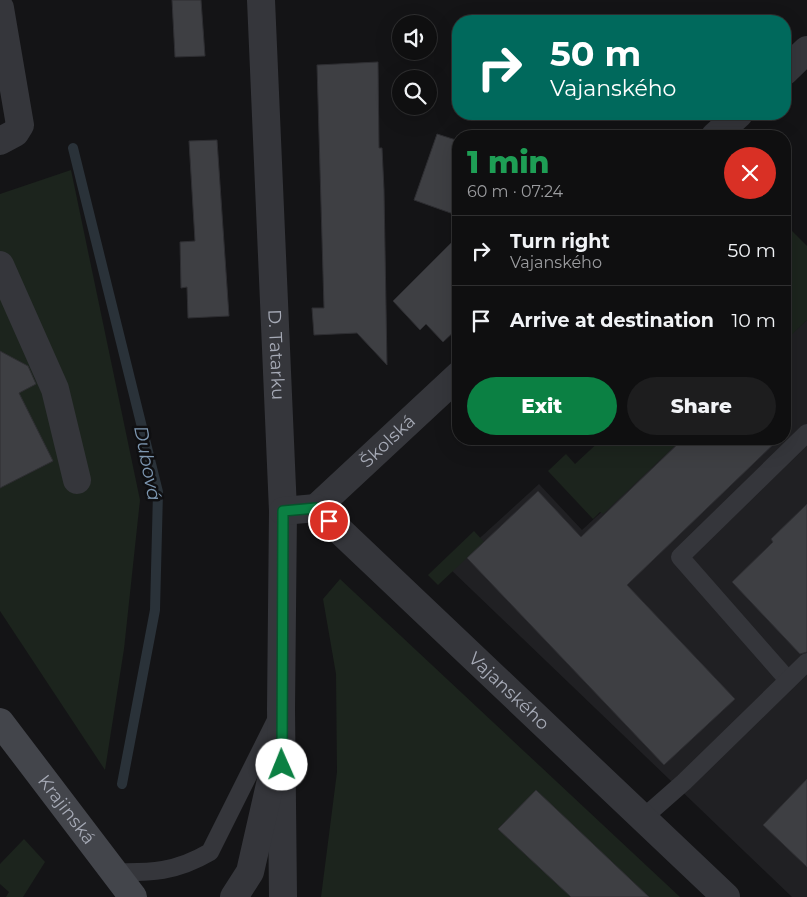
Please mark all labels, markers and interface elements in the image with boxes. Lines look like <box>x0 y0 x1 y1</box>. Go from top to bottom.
map controls <box>392 15 437 115</box>
button: sound <box>392 15 437 60</box>
text: 50 m <box>550 32 641 75</box>
icon: right <box>467 35 532 100</box>
button: search <box>392 70 437 115</box>
text: Vajanského <box>550 75 676 102</box>
text: 1 min <box>467 144 550 181</box>
button: close <box>724 147 776 199</box>
text: 60 m · 07:24 <box>467 182 563 201</box>
text: Turn right <box>510 230 610 253</box>
icon: right <box>467 237 495 265</box>
text: 50 m <box>728 239 776 262</box>
text: Vajanského <box>510 253 602 272</box>
icon: arrive <box>467 307 495 335</box>
street label: D. Tatarku <box>263 309 289 401</box>
text: Arrive at destination <box>510 309 714 332</box>
text: 10 m <box>731 309 776 332</box>
button: Exit <box>467 377 617 435</box>
button: Share <box>627 377 776 435</box>
street label: Školská <box>356 410 420 472</box>
water label: Dubová <box>129 424 166 503</box>
pin <box>308 500 350 542</box>
icon: arrive <box>315 507 343 535</box>
street label: Vajanského <box>464 647 554 735</box>
position arrow <box>255 738 307 790</box>
street label: Krajinská <box>33 770 100 849</box>

